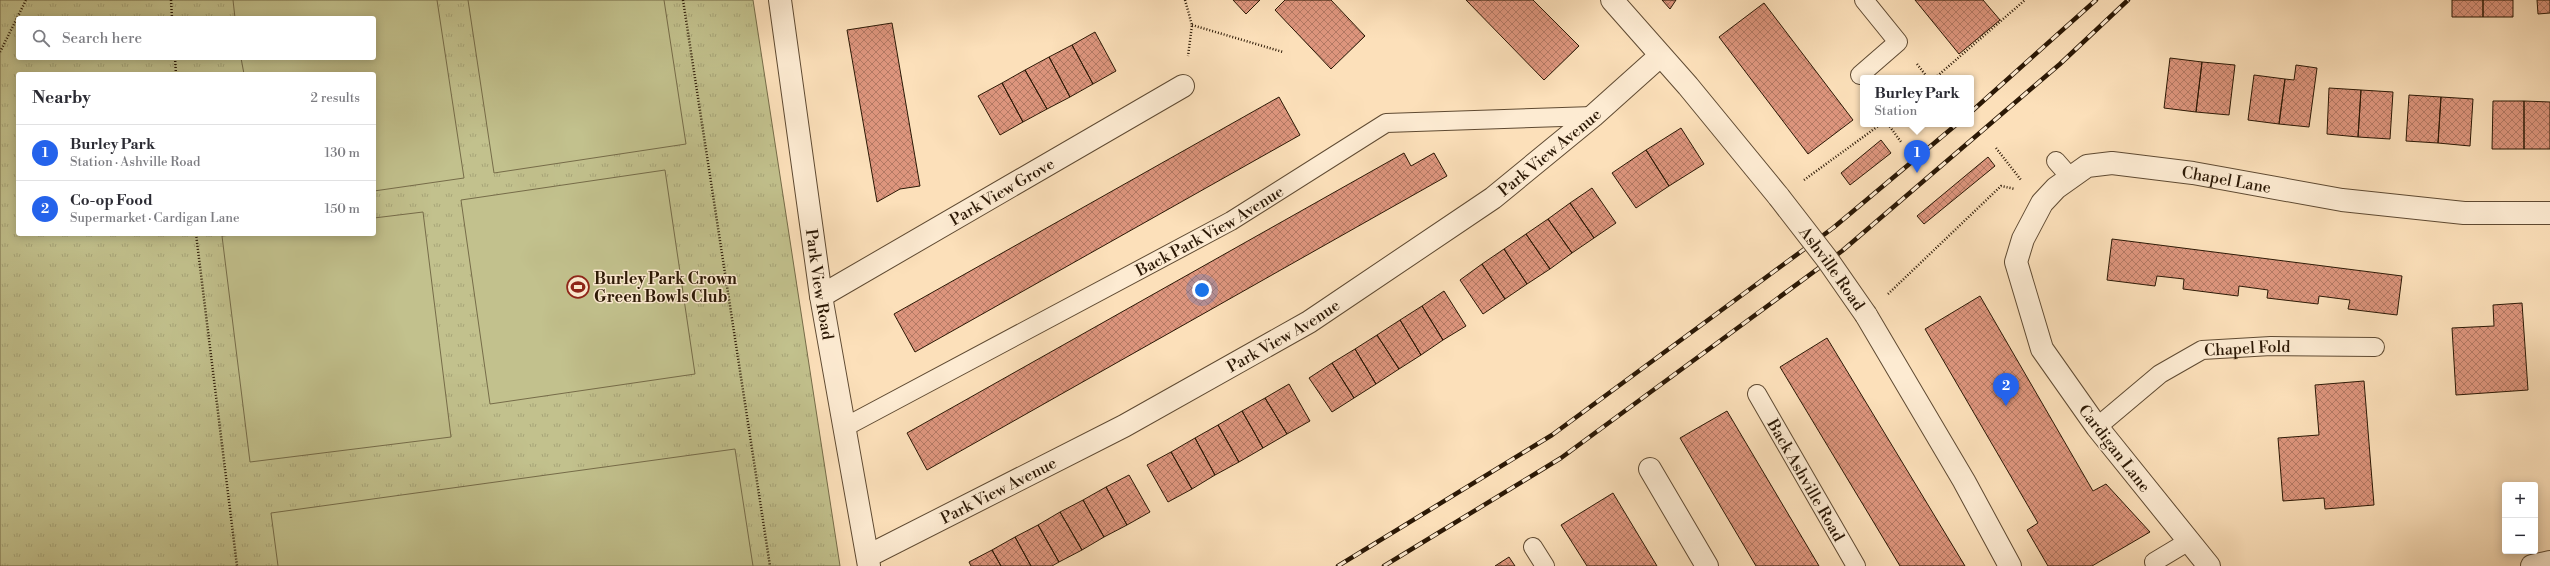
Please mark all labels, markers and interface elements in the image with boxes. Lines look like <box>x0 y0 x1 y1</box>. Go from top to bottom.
search box <box>16 16 376 60</box>
icon: search <box>30 27 52 49</box>
text: Search here <box>62 29 142 48</box>
popup <box>1860 75 1974 127</box>
text: Burley Park <box>1874 84 1960 103</box>
text: Nearby <box>32 87 91 109</box>
text: 2 results <box>311 90 360 106</box>
text: Station <box>1874 103 1917 119</box>
street label: Park View Avenue <box>1494 104 1606 201</box>
text: Burley Park <box>70 135 155 154</box>
pin: 1 <box>1904 140 1930 173</box>
text: 1 <box>42 145 48 161</box>
text: 130 m <box>325 145 360 161</box>
text: Station · Ashville Road <box>70 154 200 170</box>
street label: Park View Grove <box>946 154 1058 230</box>
street label: Chapel Lane <box>2181 163 2273 198</box>
street label: Back Park View Avenue <box>1132 181 1287 282</box>
text: Co-op Food <box>70 191 153 210</box>
text: 2 <box>41 201 49 217</box>
text: 150 m <box>325 201 360 217</box>
text: Supermarket · Cardigan Lane <box>70 210 240 226</box>
street label: Ashville Road <box>1794 222 1869 314</box>
street label: Park View Road <box>801 228 838 341</box>
place label: Burley Park Crown Green Bowls Club <box>594 269 737 307</box>
sports icon: Burley Park Crown Green Bowls Club <box>565 274 591 300</box>
your location <box>1192 280 1212 300</box>
street label: Park View Avenue <box>1223 295 1344 377</box>
street label: Chapel Fold <box>2204 337 2290 361</box>
pin: 2 <box>1993 373 2019 406</box>
street label: Cardigan Lane <box>2074 401 2155 496</box>
street label: Back Ashville Road <box>1762 415 1849 545</box>
street label: Park View Avenue <box>937 453 1060 529</box>
map controls <box>2502 482 2538 554</box>
button: + <box>2502 482 2538 518</box>
button: − <box>2502 518 2538 554</box>

